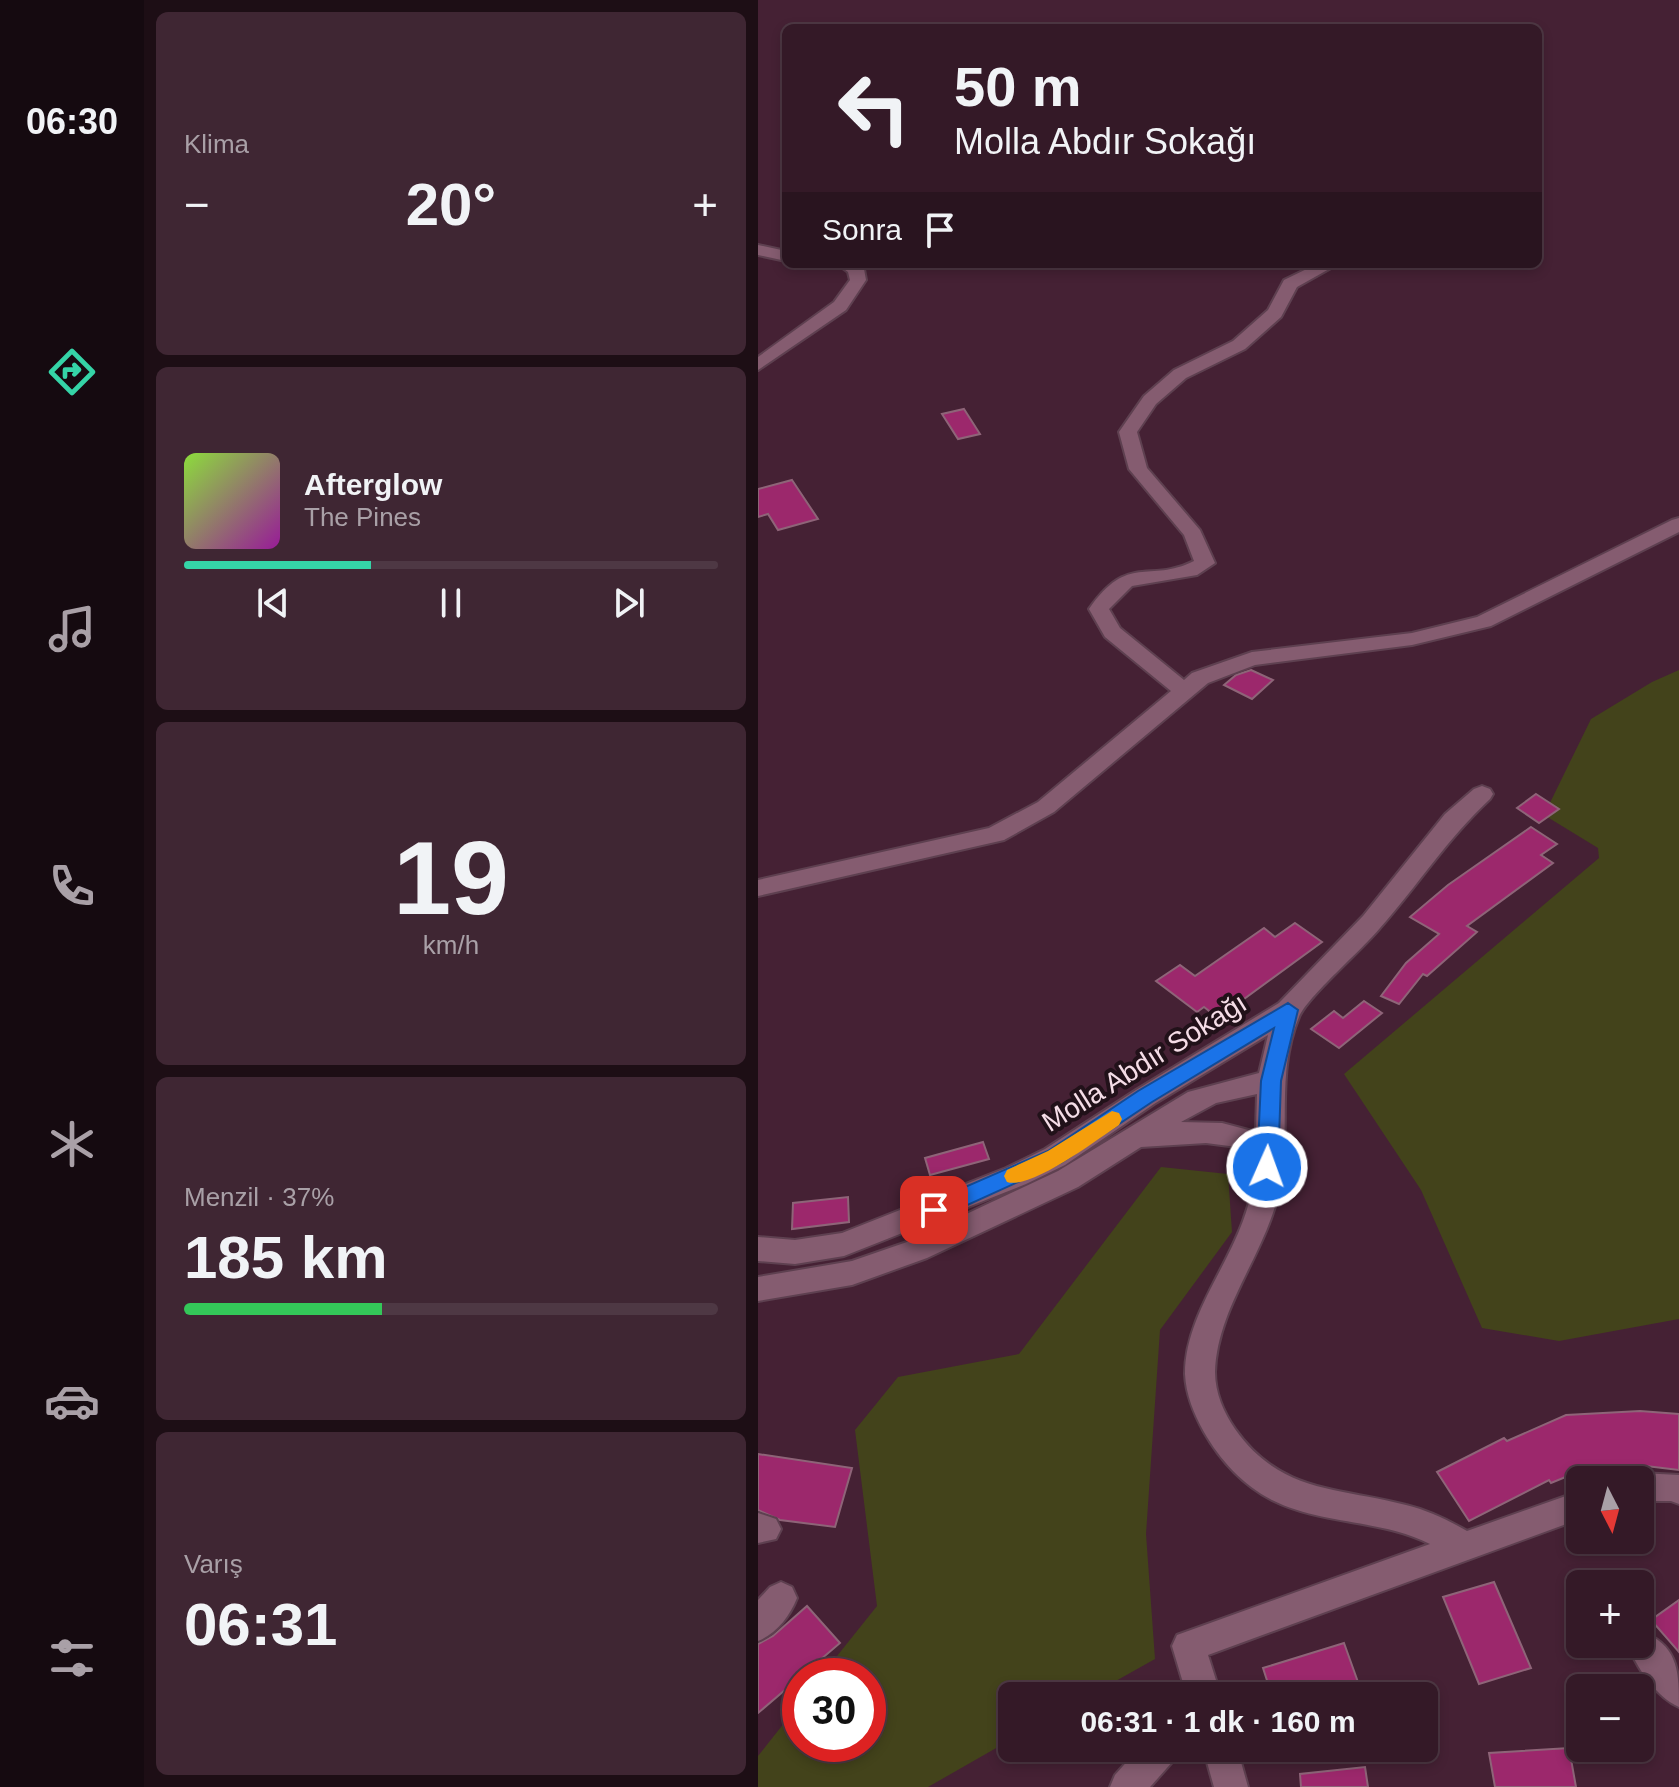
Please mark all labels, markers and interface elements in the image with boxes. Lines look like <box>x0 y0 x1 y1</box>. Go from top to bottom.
text: 50 m <box>954 55 1082 118</box>
icon: left <box>822 56 926 160</box>
text: 06:30 <box>26 101 118 142</box>
text: Molla Abdır Sokağı <box>954 121 1256 162</box>
text: Klima <box>184 129 249 159</box>
text: 20° <box>406 171 496 238</box>
text: − <box>184 180 210 229</box>
text: + <box>692 180 718 229</box>
icon: arrive <box>918 208 962 252</box>
text: Sonra <box>822 213 902 246</box>
icon: directions <box>44 344 100 400</box>
text: Afterglow <box>304 468 442 501</box>
text: The Pines <box>304 502 421 532</box>
icon: previous <box>251 581 295 625</box>
icon: pause <box>429 581 473 625</box>
icon: next <box>607 581 651 625</box>
icon: music <box>44 601 100 657</box>
text: 19 <box>393 820 509 936</box>
icon: phone <box>44 858 100 914</box>
text: km/h <box>423 930 479 960</box>
street label: Molla Abdır Sokağı <box>1036 987 1252 1138</box>
icon: climate <box>44 1116 100 1172</box>
position arrow <box>1225 1125 1309 1209</box>
pin <box>900 1176 968 1244</box>
text: Menzil · 37% <box>184 1182 334 1212</box>
icon: arrive <box>912 1188 956 1232</box>
text: 185 km <box>184 1224 388 1291</box>
icon: car <box>44 1373 100 1429</box>
north arrow <box>1566 1466 1654 1554</box>
map controls <box>1566 1466 1654 1762</box>
text: Varış <box>184 1549 243 1579</box>
button: + <box>1566 1570 1654 1658</box>
text: 06:31 <box>184 1591 337 1658</box>
icon: filters <box>44 1630 100 1686</box>
speed limit sign: 30 <box>782 1658 886 1762</box>
button: − <box>1566 1674 1654 1762</box>
text: 06:31 · 1 dk · 160 m <box>1080 1705 1356 1738</box>

